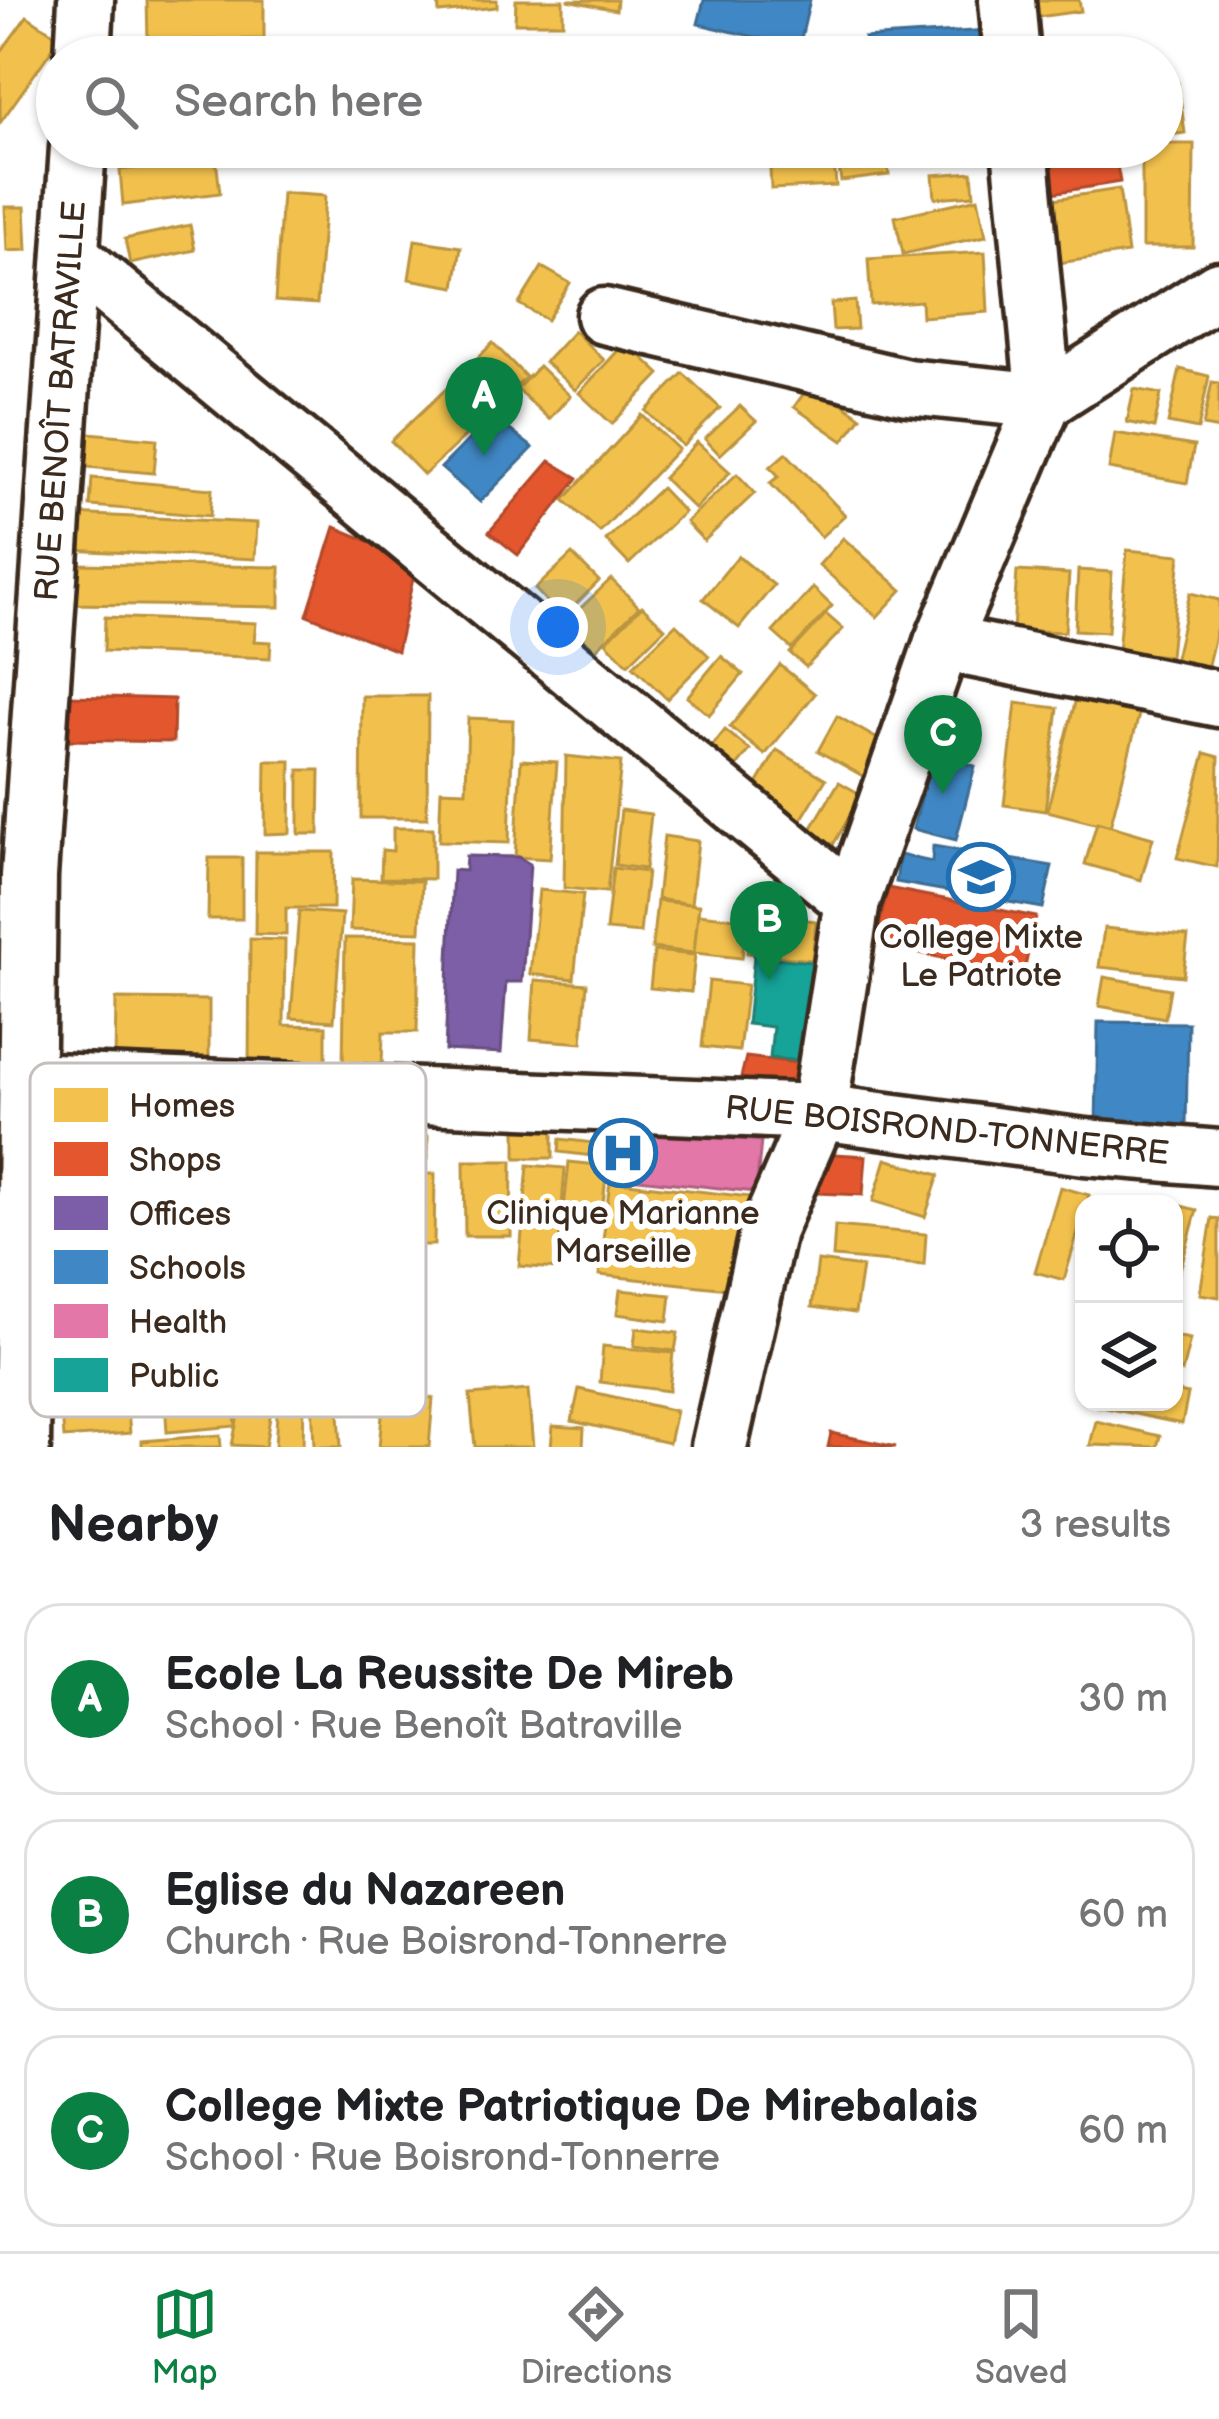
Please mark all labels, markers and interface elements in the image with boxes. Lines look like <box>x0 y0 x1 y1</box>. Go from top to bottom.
search box <box>36 36 1183 168</box>
icon: search <box>78 69 144 135</box>
text: Search here <box>174 75 423 130</box>
street label: RUE BENOÎT BATRAVILLE <box>25 199 95 603</box>
pin: A <box>445 357 523 456</box>
your location <box>528 597 588 657</box>
pin: C <box>904 695 982 794</box>
school or university icon: College Mixte Le Patriote <box>946 842 1016 912</box>
pin: B <box>730 881 808 980</box>
place label: College Mixte Le Patriote <box>879 918 1083 996</box>
legend <box>30 1063 426 1417</box>
text: Homes <box>129 1087 235 1127</box>
street label: RUE BOISROND-TONNERRE <box>723 1088 1171 1174</box>
hospital icon: Clinique Marianne Marseille <box>588 1118 658 1188</box>
text: Shops <box>129 1141 221 1181</box>
place label: Clinique Marianne Marseille <box>486 1194 760 1272</box>
text: Offices <box>129 1195 231 1235</box>
map controls <box>1075 1195 1183 1411</box>
button: locate <box>1075 1195 1183 1303</box>
text: Schools <box>129 1249 246 1289</box>
text: Health <box>129 1303 227 1343</box>
button: layers <box>1075 1303 1183 1411</box>
text: Public <box>129 1357 219 1397</box>
text: Nearby <box>48 1495 219 1556</box>
text: 3 results <box>1019 1502 1171 1549</box>
text: Ecole La Reussite De Mireb <box>165 1648 734 1703</box>
text: A <box>78 1676 102 1723</box>
text: 30 m <box>1078 1676 1168 1723</box>
text: School · Rue Benoît Batraville <box>165 1703 682 1750</box>
text: Eglise du Nazareen <box>165 1864 565 1919</box>
text: B <box>76 1892 104 1939</box>
text: 60 m <box>1078 1892 1168 1939</box>
text: Church · Rue Boisrond-Tonnerre <box>165 1919 727 1966</box>
text: College Mixte Patriotique De Mirebalais <box>165 2080 978 2135</box>
text: C <box>76 2108 104 2155</box>
text: 60 m <box>1078 2108 1168 2155</box>
text: School · Rue Boisrond-Tonnerre <box>165 2135 720 2182</box>
tab: Map <box>151 2281 218 2393</box>
tab: Directions <box>520 2281 672 2393</box>
tab: Saved <box>975 2281 1068 2393</box>

